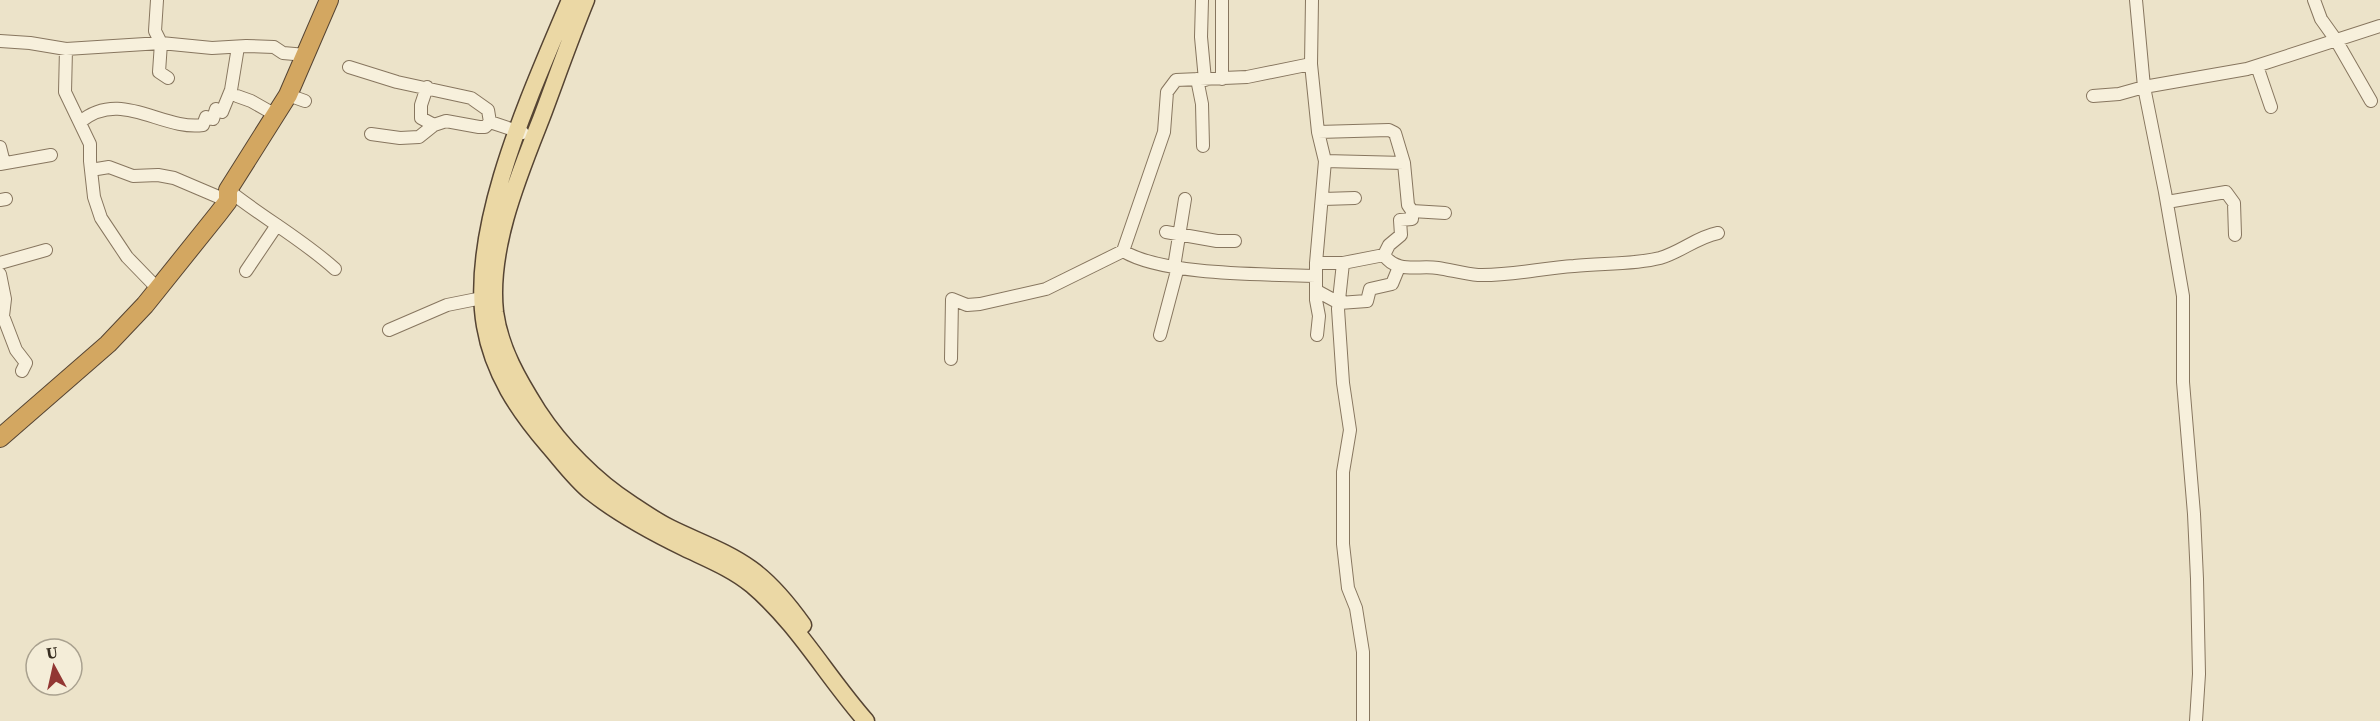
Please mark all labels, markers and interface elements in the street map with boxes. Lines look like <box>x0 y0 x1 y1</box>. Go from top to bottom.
north arrow <box>24 637 84 697</box>
text: U <box>45 640 60 664</box>

